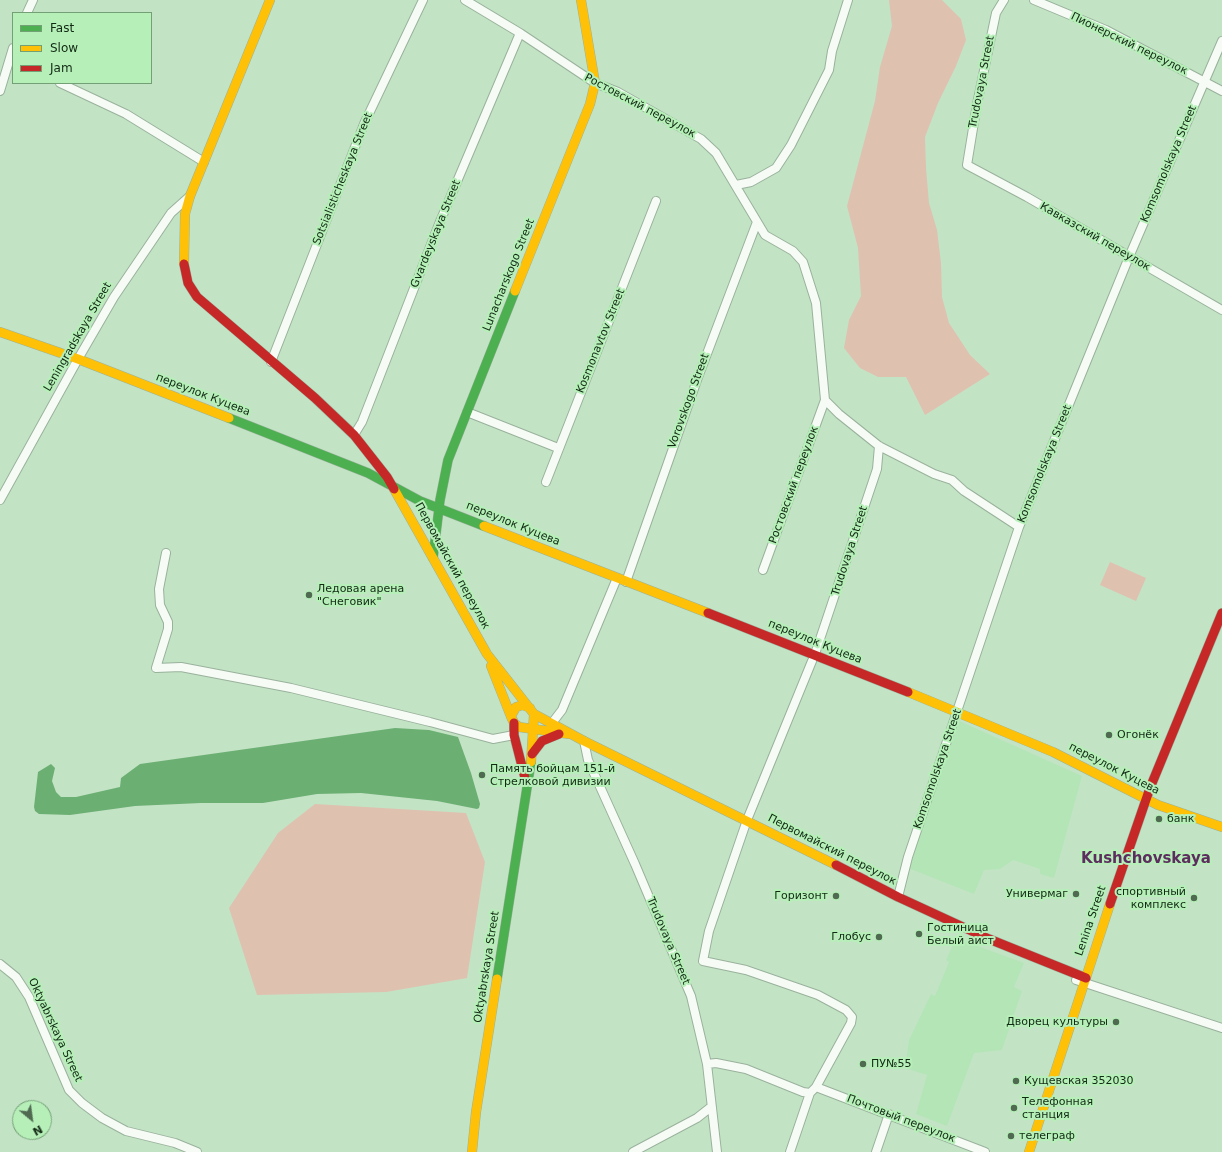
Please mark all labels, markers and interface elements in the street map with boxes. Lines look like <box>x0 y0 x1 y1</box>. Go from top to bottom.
street label: Пионерский переулок <box>1068 10 1190 78</box>
legend <box>12 12 152 84</box>
text: Fast <box>50 21 74 35</box>
street label: Trudovaya Street <box>967 35 997 129</box>
text: Slow <box>50 41 78 55</box>
text: Jam <box>50 61 73 75</box>
street label: Ростовский переулок <box>582 71 698 141</box>
street label: Komsomolskaya Street <box>1138 103 1200 225</box>
street label: Sotsialisticheskaya Street <box>310 111 376 247</box>
street label: Gvardeyskaya Street <box>408 178 464 290</box>
street label: Кавказский переулок <box>1037 200 1153 274</box>
street label: Lunacharskogo Street <box>480 217 538 333</box>
street label: Leningradskaya Street <box>41 280 115 394</box>
street label: Kosmonavtov Street <box>574 287 628 395</box>
street label: Vorovskogo Street <box>666 352 712 450</box>
street label: переулок Куцева <box>154 371 252 419</box>
street label: Komsomolskaya Street <box>1015 403 1075 525</box>
street label: Ростовский переулок <box>767 424 821 546</box>
street label: переулок Куцева <box>464 499 562 549</box>
street label: Первомайский переулок <box>412 500 492 632</box>
street label: Trudovaya Street <box>829 504 871 598</box>
place label: Ледовая арена "Снеговик" <box>317 582 404 608</box>
marker: Ледовая арена "Снеговик" <box>304 590 314 600</box>
street label: переулок Куцева <box>766 617 864 667</box>
street label: Komsomolskaya Street <box>911 707 965 831</box>
place label: Огонёк <box>1117 728 1159 742</box>
marker: Огонёк <box>1104 730 1114 740</box>
street label: переулок Куцева <box>1066 740 1162 798</box>
place label: Память бойцам 151-й Стрелковой дивизии <box>490 762 615 788</box>
marker: Память бойцам 151-й Стрелковой дивизии <box>477 770 487 780</box>
street label: Первомайский переулок <box>766 812 898 888</box>
place label: банк <box>1167 812 1194 826</box>
marker: банк <box>1154 814 1164 824</box>
district label: Kushchovskaya <box>1081 850 1211 868</box>
street label: Lenina Street <box>1073 884 1109 958</box>
place label: спортивный комплекс <box>1116 885 1186 911</box>
place label: Универмаг <box>1006 887 1068 901</box>
place label: Горизонт <box>774 889 828 903</box>
marker: Универмаг <box>1071 889 1081 899</box>
marker: Горизонт <box>831 891 841 901</box>
marker: спортивный комплекс <box>1189 893 1199 903</box>
street label: Trudovaya Street <box>644 895 692 987</box>
street label: Oktyabrskaya Street <box>472 910 502 1024</box>
place label: Гостиница Белый аист <box>927 921 994 947</box>
marker: Гостиница Белый аист <box>914 929 924 939</box>
place label: Глобус <box>831 930 871 944</box>
marker: Глобус <box>874 932 884 942</box>
street label: Oktyabrskaya Street <box>25 976 85 1084</box>
place label: Дворец культуры <box>1006 1015 1108 1029</box>
marker: Дворец культуры <box>1111 1017 1121 1027</box>
place label: ПУ№55 <box>871 1057 911 1071</box>
marker: ПУ№55 <box>858 1059 868 1069</box>
place label: Кущевская 352030 <box>1024 1074 1133 1088</box>
marker: Кущевская 352030 <box>1011 1076 1021 1086</box>
street label: Почтовый переулок <box>845 1092 957 1146</box>
place label: Телефонная станция <box>1022 1095 1093 1121</box>
north arrow <box>12 1100 52 1140</box>
marker: Телефонная станция <box>1009 1103 1019 1113</box>
text: N <box>30 1122 45 1138</box>
place label: телеграф <box>1019 1129 1075 1143</box>
marker: телеграф <box>1006 1131 1016 1141</box>

